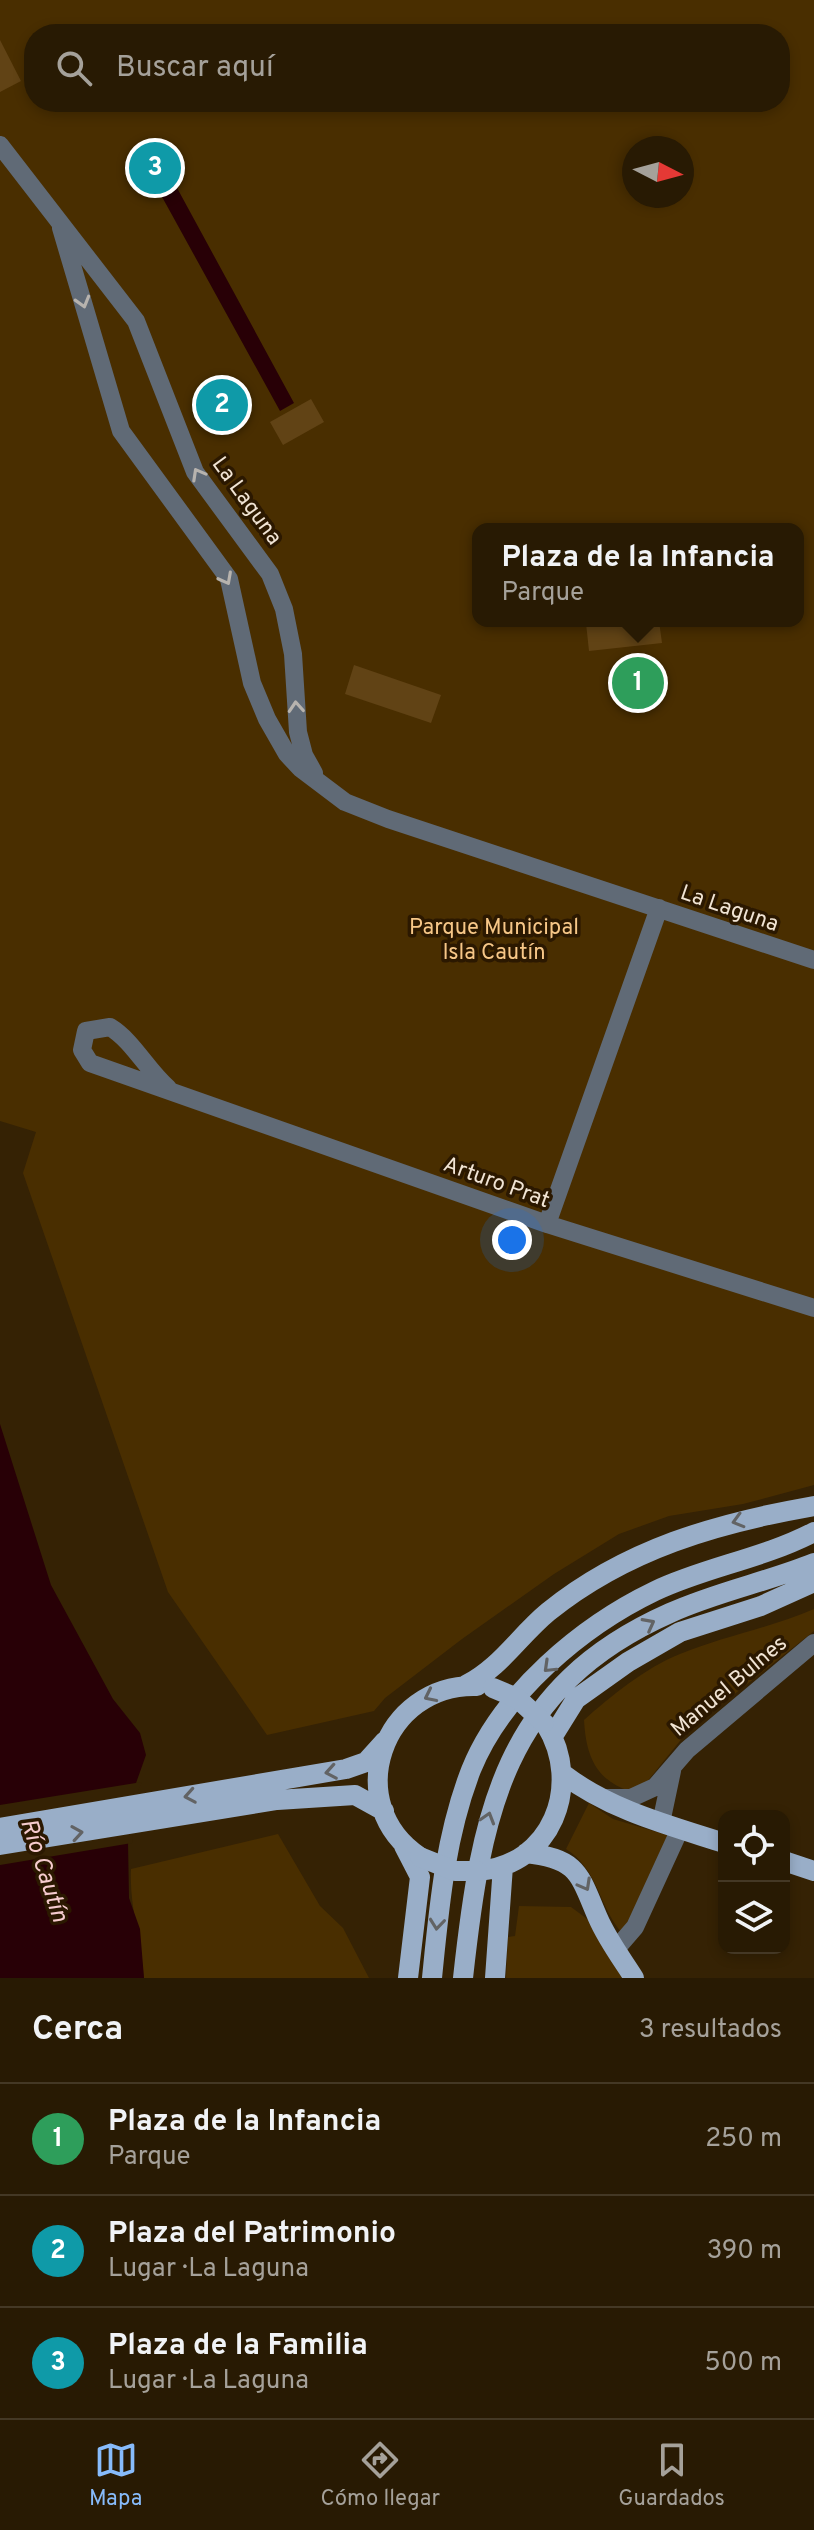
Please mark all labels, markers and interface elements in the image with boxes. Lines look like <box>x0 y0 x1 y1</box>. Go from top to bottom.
search box <box>24 24 790 112</box>
icon: search <box>52 46 96 90</box>
text: Buscar aquí <box>116 50 274 87</box>
north arrow <box>622 136 694 208</box>
pin: 3 <box>129 138 181 198</box>
one-way arrow <box>74 295 90 309</box>
pin: 2 <box>196 375 248 435</box>
street label: La Laguna <box>205 452 287 551</box>
one-way arrow <box>192 469 208 483</box>
popup <box>472 523 804 627</box>
text: Plaza de la Infancia <box>501 540 775 577</box>
one-way arrow <box>217 571 232 585</box>
text: Parque <box>501 577 584 610</box>
pin: 1 <box>612 653 664 713</box>
one-way arrow <box>288 700 305 713</box>
street label: La Laguna <box>676 880 782 939</box>
park label: Parque Municipal Isla Cautín <box>409 915 579 967</box>
street label: Arturo Prat <box>439 1152 553 1215</box>
your location <box>492 1220 532 1260</box>
one-way arrow <box>731 1512 745 1529</box>
one-way arrow <box>640 1618 655 1633</box>
street label: Manuel Bulnes <box>666 1630 793 1743</box>
one-way arrow <box>544 1658 558 1672</box>
one-way arrow <box>423 1686 438 1702</box>
one-way arrow <box>324 1762 338 1779</box>
one-way arrow <box>183 1787 196 1804</box>
map controls <box>718 1810 790 1954</box>
button: locate <box>718 1810 790 1882</box>
one-way arrow <box>479 1812 495 1826</box>
water label: Río Cautín <box>12 1815 74 1926</box>
one-way arrow <box>70 1825 84 1842</box>
one-way arrow <box>575 1877 590 1892</box>
button: layers <box>718 1882 790 1954</box>
one-way arrow <box>429 1918 446 1931</box>
text: Cerca <box>32 2009 123 2052</box>
text: 3 resultados <box>639 2014 782 2047</box>
text: Plaza de la Infancia <box>108 2104 381 2141</box>
text: 1 <box>53 2123 63 2156</box>
text: 250 m <box>705 2123 782 2156</box>
text: Parque <box>108 2141 190 2174</box>
text: Plaza del Patrimonio <box>108 2216 396 2253</box>
text: 2 <box>50 2235 66 2268</box>
text: 390 m <box>707 2235 782 2268</box>
text: Lugar · La Laguna <box>108 2253 309 2286</box>
text: Plaza de la Familia <box>108 2328 368 2365</box>
text: 3 <box>50 2347 66 2380</box>
text: 500 m <box>705 2347 782 2380</box>
text: Lugar · La Laguna <box>108 2365 309 2398</box>
tab: Mapa <box>89 2438 142 2513</box>
tab: Cómo llegar <box>320 2438 440 2513</box>
tab: Guardados <box>618 2438 725 2513</box>

